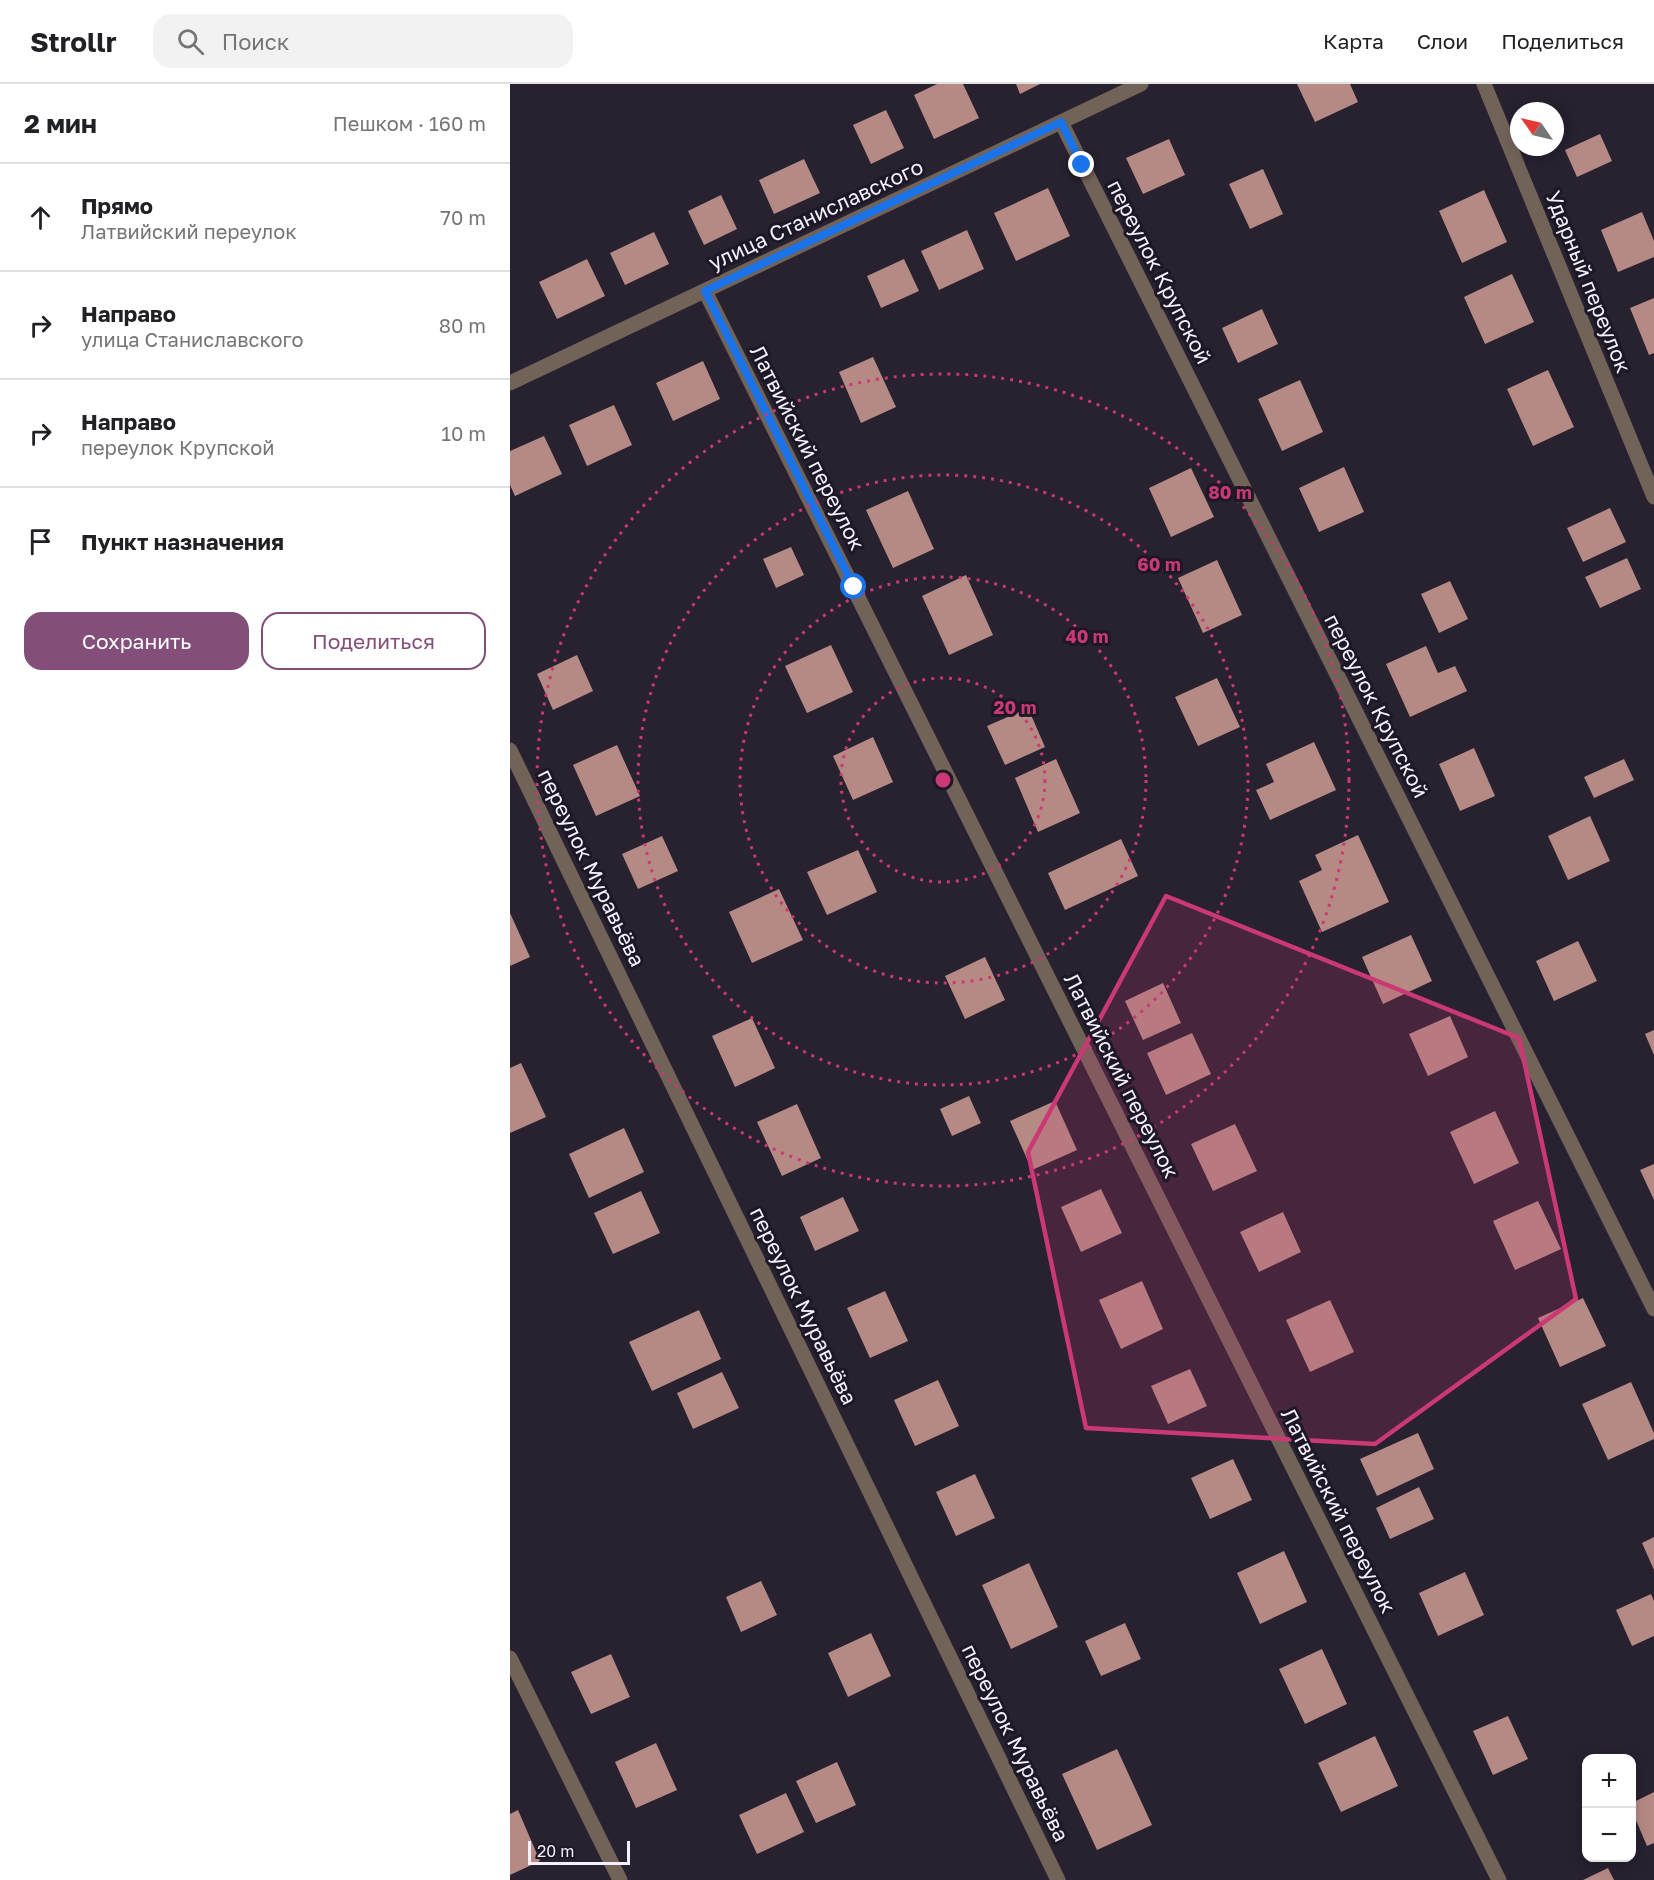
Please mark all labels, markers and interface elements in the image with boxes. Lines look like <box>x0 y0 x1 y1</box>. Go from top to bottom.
search box <box>153 14 573 68</box>
text: Strollr <box>30 25 117 58</box>
icon: search <box>174 25 207 58</box>
text: Поиск <box>222 28 289 55</box>
text: Карта <box>1323 28 1384 54</box>
text: Слои <box>1417 28 1468 54</box>
text: Поделиться <box>1501 28 1624 54</box>
north arrow <box>1510 102 1564 156</box>
text: 2 мин <box>24 108 97 139</box>
text: Пешком · 160 m <box>333 111 486 135</box>
route end <box>1068 151 1094 177</box>
street label: улица Станиславского <box>704 153 927 275</box>
street label: переулок Крупской <box>1102 175 1218 368</box>
street label: Ударный переулок <box>1541 187 1637 376</box>
text: Прямо <box>81 192 153 219</box>
icon: ahead <box>24 201 57 234</box>
text: 70 m <box>440 205 486 229</box>
text: Латвийский переулок <box>81 219 297 243</box>
text: Направо <box>81 300 176 327</box>
icon: right <box>24 309 57 342</box>
text: 80 m <box>439 313 486 337</box>
text: улица Станиславского <box>81 327 304 351</box>
street label: Латвийский переулок <box>745 341 871 554</box>
text: Направо <box>81 408 176 435</box>
icon: right <box>24 417 57 450</box>
text: 10 m <box>441 421 486 445</box>
text: переулок Крупской <box>81 435 274 459</box>
text: 80 m <box>1208 481 1252 503</box>
icon: arrive <box>24 525 57 558</box>
text: Пункт назначения <box>81 528 284 555</box>
text: 60 m <box>1137 553 1181 575</box>
route start <box>840 573 866 599</box>
street label: переулок Крупской <box>1319 609 1435 802</box>
button: Сохранить <box>24 612 249 670</box>
button: Поделиться <box>261 612 486 670</box>
text: 40 m <box>1065 625 1109 647</box>
text: 20 m <box>994 696 1036 718</box>
street label: переулок Муравьёва <box>533 765 651 971</box>
centre of rings <box>933 770 953 790</box>
street label: Латвийский переулок <box>1059 969 1185 1182</box>
street label: переулок Муравьёва <box>745 1203 863 1409</box>
street label: Латвийский переулок <box>1276 1404 1402 1617</box>
street label: переулок Муравьёва <box>957 1640 1075 1846</box>
map controls <box>1582 1754 1636 1862</box>
button: + <box>1582 1754 1636 1808</box>
button: − <box>1582 1808 1636 1862</box>
scale bar <box>528 1838 630 1866</box>
text: 20 m <box>537 1841 574 1861</box>

